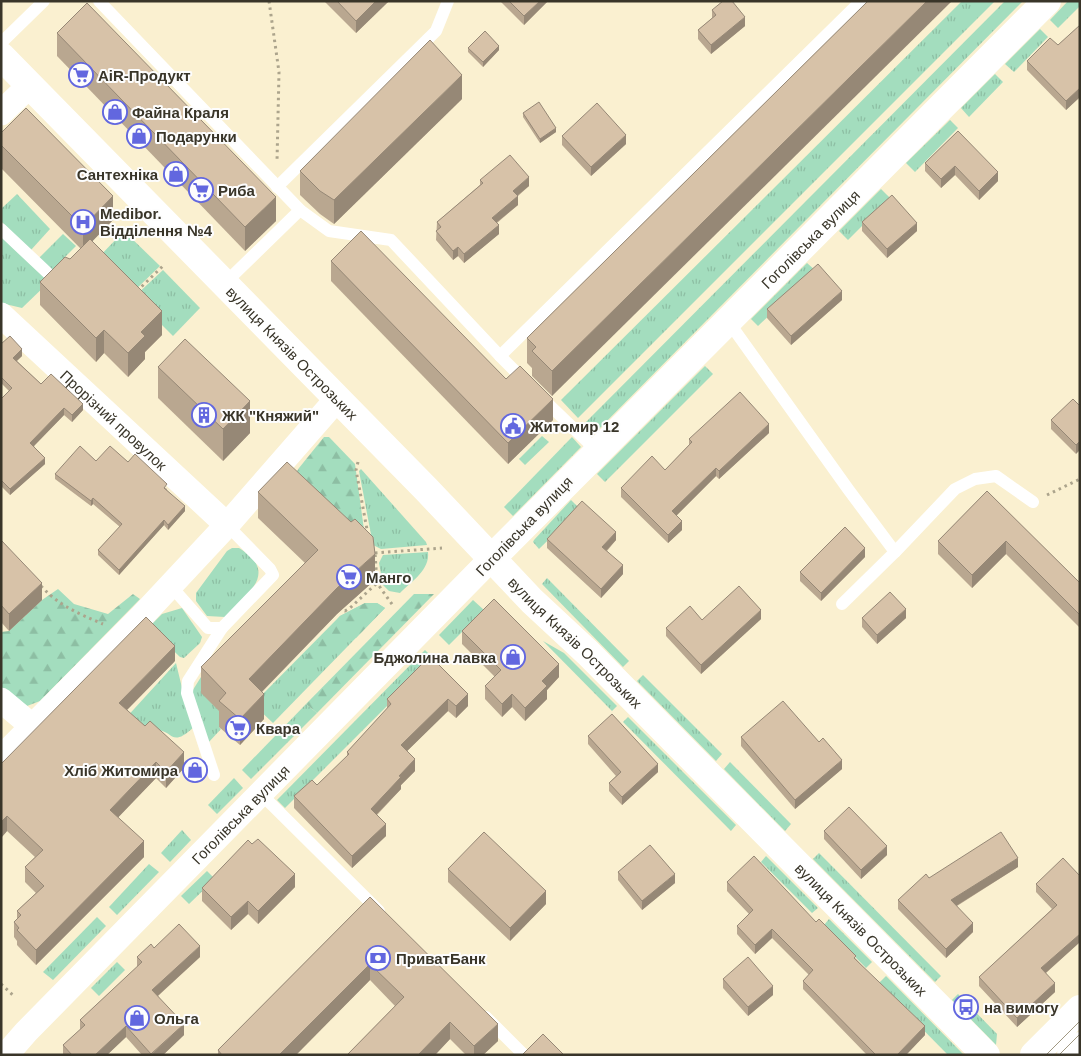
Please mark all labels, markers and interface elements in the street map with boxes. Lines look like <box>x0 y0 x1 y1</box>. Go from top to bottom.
supermarket icon: AiR-Продукт <box>68 62 94 88</box>
place label: AiR-Продукт <box>98 67 191 84</box>
shop icon: Файна Краля <box>102 99 128 125</box>
place label: Файна Краля <box>132 104 229 121</box>
shop icon: Подарунки <box>126 123 152 149</box>
place label: Подарунки <box>156 128 237 145</box>
shop icon: Сантехніка <box>163 161 189 187</box>
place label: Сантехніка <box>77 166 159 183</box>
supermarket icon: Риба <box>188 177 214 203</box>
place label: Риба <box>218 182 255 199</box>
street label: Гоголівська вулиця <box>757 186 863 292</box>
place label: Medibor. Відділення №4 <box>100 205 213 239</box>
hospital icon: Medibor. Відділення №4 <box>70 209 96 235</box>
street label: вулиця Князів Острозьких <box>223 283 362 423</box>
street label: Прорізний провулок <box>57 366 171 474</box>
building icon: ЖК "Княжий" <box>191 402 217 428</box>
place label: ЖК "Княжий" <box>221 407 319 424</box>
public building icon: Житомир 12 <box>500 413 526 439</box>
place label: Житомир 12 <box>529 418 619 435</box>
street label: Гоголівська вулиця <box>472 473 576 579</box>
supermarket icon: Манго <box>336 564 362 590</box>
place label: Манго <box>366 569 411 586</box>
street label: вулиця Князів Острозьких <box>505 573 646 712</box>
shop icon: Бджолина лавка <box>500 644 526 670</box>
place label: Бджолина лавка <box>373 649 497 666</box>
supermarket icon: Квара <box>225 715 251 741</box>
place label: Квара <box>256 720 301 737</box>
shop icon: Хліб Житомира <box>182 757 208 783</box>
street label: Гоголівська вулиця <box>188 761 293 867</box>
place label: Хліб Житомира <box>64 762 179 779</box>
street label: вулиця Князів Острозьких <box>792 859 931 1000</box>
bank icon: ПриватБанк <box>365 945 391 971</box>
place label: ПриватБанк <box>396 950 486 967</box>
bus stop icon: на вимогу <box>953 994 979 1020</box>
place label: на вимогу <box>984 999 1059 1016</box>
shop icon: Ольга <box>124 1005 150 1031</box>
place label: Ольга <box>154 1010 199 1027</box>

